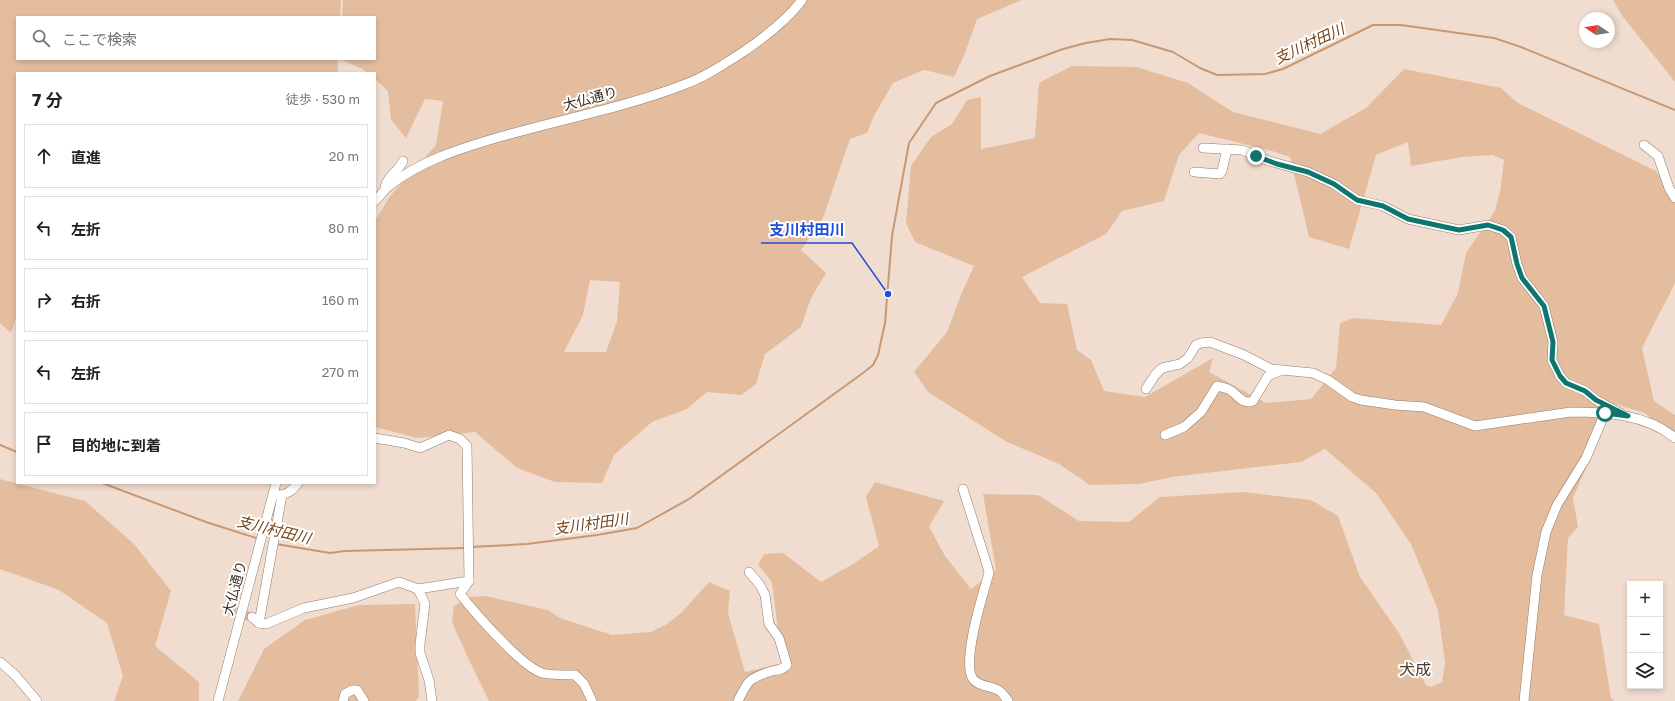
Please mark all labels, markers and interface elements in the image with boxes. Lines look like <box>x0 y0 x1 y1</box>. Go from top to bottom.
north arrow <box>1579 12 1615 48</box>
search box <box>16 16 376 60</box>
water label: 支川村田川 <box>1271 18 1349 67</box>
icon: search <box>30 27 52 49</box>
text: ここで検索 <box>62 30 137 48</box>
street label: 大仏通り <box>561 83 619 113</box>
text: 7 分 <box>32 89 63 110</box>
text: 徒歩 · 530 m <box>286 91 360 107</box>
icon: ahead <box>33 145 55 167</box>
route end <box>1247 147 1265 165</box>
text: 直進 <box>71 148 101 166</box>
text: 20 m <box>329 148 359 164</box>
callout: 支川村田川 <box>761 216 852 243</box>
icon: left <box>33 217 55 239</box>
text: 左折 <box>71 220 101 238</box>
text: 80 m <box>328 220 359 236</box>
text: 支川村田川 <box>769 220 845 238</box>
icon: right <box>33 289 55 311</box>
text: 右折 <box>71 292 101 310</box>
text: 160 m <box>322 292 359 308</box>
icon: left <box>33 361 55 383</box>
text: 左折 <box>71 364 101 382</box>
text: 270 m <box>322 364 359 380</box>
route start <box>1596 404 1614 422</box>
icon: arrive <box>33 433 55 455</box>
text: 目的地に到着 <box>71 436 161 454</box>
water label: 支川村田川 <box>553 509 631 537</box>
water label: 支川村田川 <box>235 511 314 547</box>
street label: 大仏通り <box>219 559 249 617</box>
map controls <box>1627 581 1663 689</box>
button: + <box>1627 581 1663 617</box>
button: − <box>1627 617 1663 653</box>
button: layers <box>1627 653 1663 689</box>
district label: 犬成 <box>1399 659 1431 679</box>

